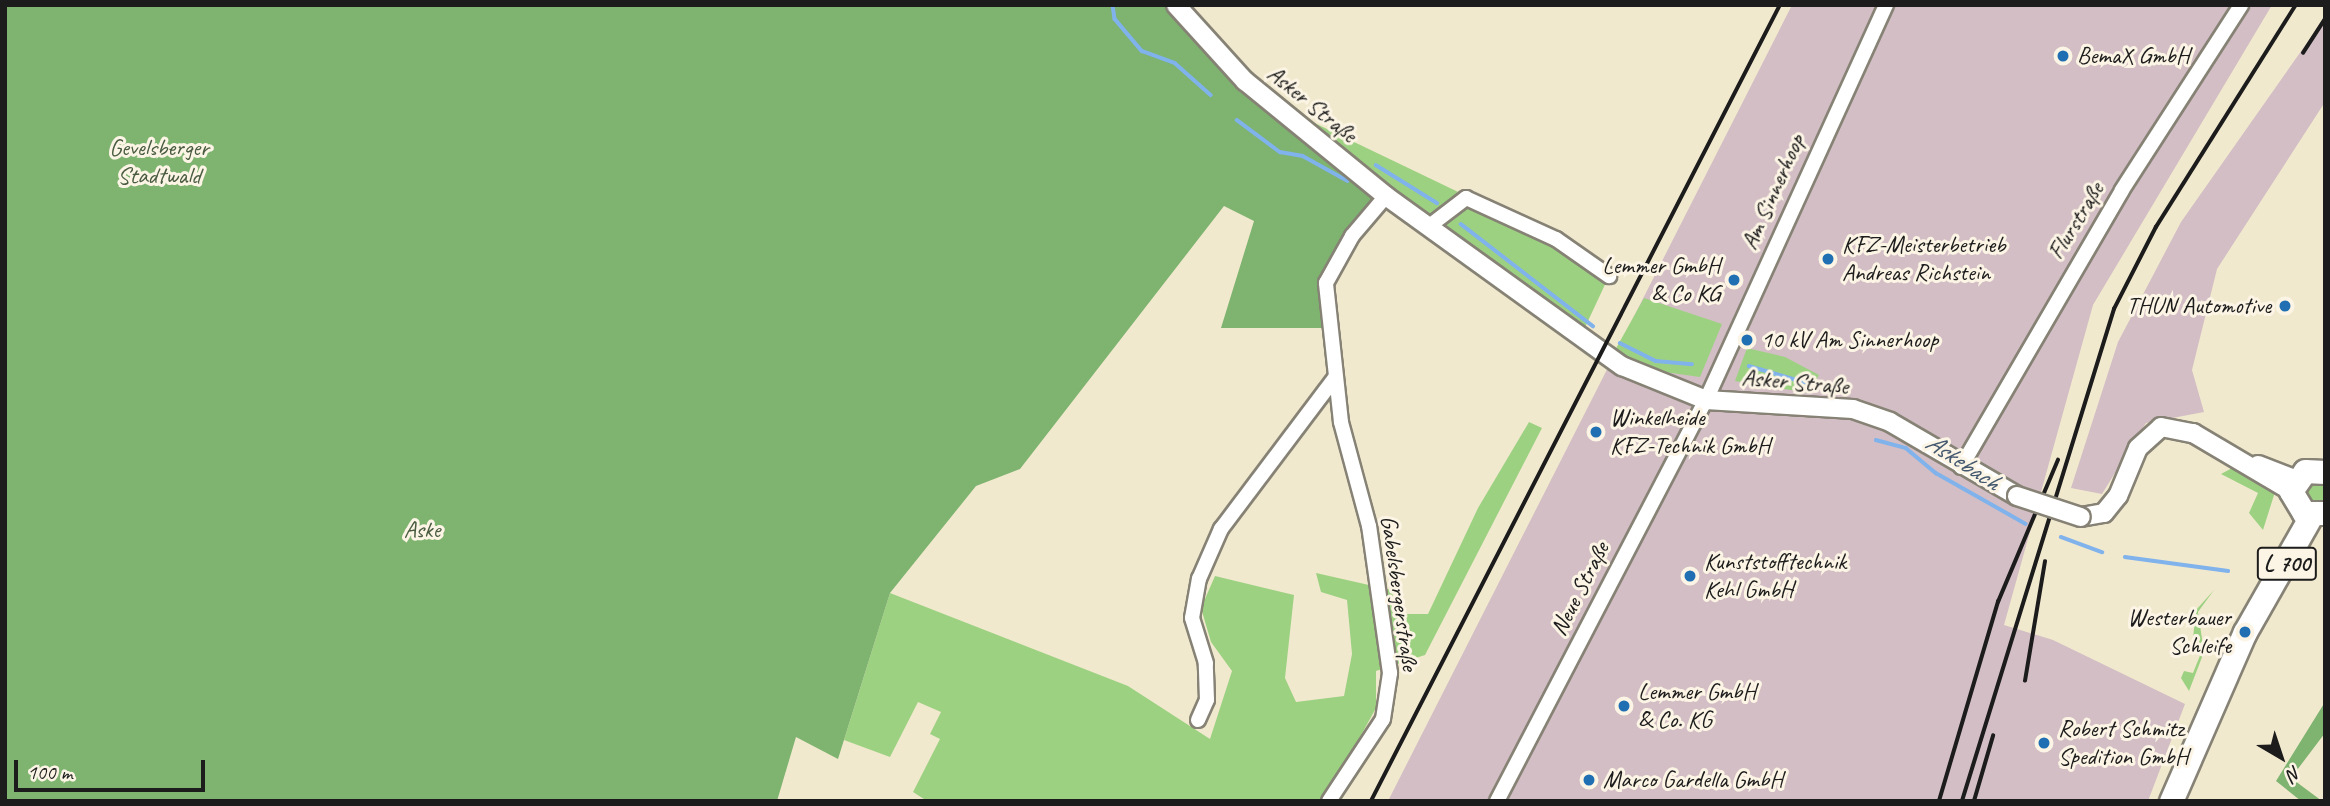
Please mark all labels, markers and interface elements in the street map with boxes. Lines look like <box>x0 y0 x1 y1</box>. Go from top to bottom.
place label: BemaX GmbH <box>2077 42 2188 70</box>
marker: BemaX GmbH <box>2055 48 2071 64</box>
street label: Asker Straße <box>1261 59 1363 149</box>
street label: Am Sinnerhoop <box>1735 130 1811 254</box>
park label: Gevelsberger Stadtwald <box>109 134 209 190</box>
street label: Flurstraße <box>2042 177 2110 265</box>
place label: KFZ-Meisterbetrieb Andreas Richstein <box>1842 231 2005 287</box>
marker: KFZ-Meisterbetrieb Andreas Richstein <box>1820 251 1836 267</box>
place label: Lemmer GmbH & Co KG <box>1602 252 1720 308</box>
marker: Lemmer GmbH & Co KG <box>1726 272 1742 288</box>
place label: THUN Automotive <box>2127 292 2271 320</box>
marker: THUN Automotive <box>2277 298 2293 314</box>
place label: 10 kV Am Sinnerhoop <box>1761 326 1938 354</box>
marker: 10 kV Am Sinnerhoop <box>1739 332 1755 348</box>
street label: Asker Straße <box>1740 363 1850 401</box>
place label: Winkelheide KFZ-Technik GmbH <box>1610 404 1769 460</box>
marker: Winkelheide KFZ-Technik GmbH <box>1588 424 1604 440</box>
water label: Askebach <box>1920 426 2006 498</box>
street label: Gabelsbergerstraße <box>1374 514 1424 672</box>
park label: Aske <box>404 516 440 544</box>
street label: Neue Straße <box>1544 537 1616 641</box>
road number: L 700 <box>2256 544 2318 584</box>
place label: Kunststofftechnik Kehl GmbH <box>1704 548 1846 604</box>
marker: Kunststofftechnik Kehl GmbH <box>1682 568 1698 584</box>
place label: Westerbauer Schleife <box>2128 604 2231 660</box>
marker: Westerbauer Schleife <box>2237 624 2253 640</box>
place label: Lemmer GmbH & Co. KG <box>1638 678 1756 734</box>
marker: Lemmer GmbH & Co. KG <box>1616 698 1632 714</box>
place label: Robert Schmitz Spedition GmbH <box>2058 715 2187 771</box>
north arrow <box>2246 722 2316 792</box>
marker: Robert Schmitz Spedition GmbH <box>2036 735 2052 751</box>
scale bar <box>18 746 208 790</box>
text: 100 m <box>27 759 72 785</box>
text: N <box>2282 760 2306 786</box>
place label: Marco Gardella GmbH <box>1603 766 1783 794</box>
marker: Marco Gardella GmbH <box>1581 772 1597 788</box>

